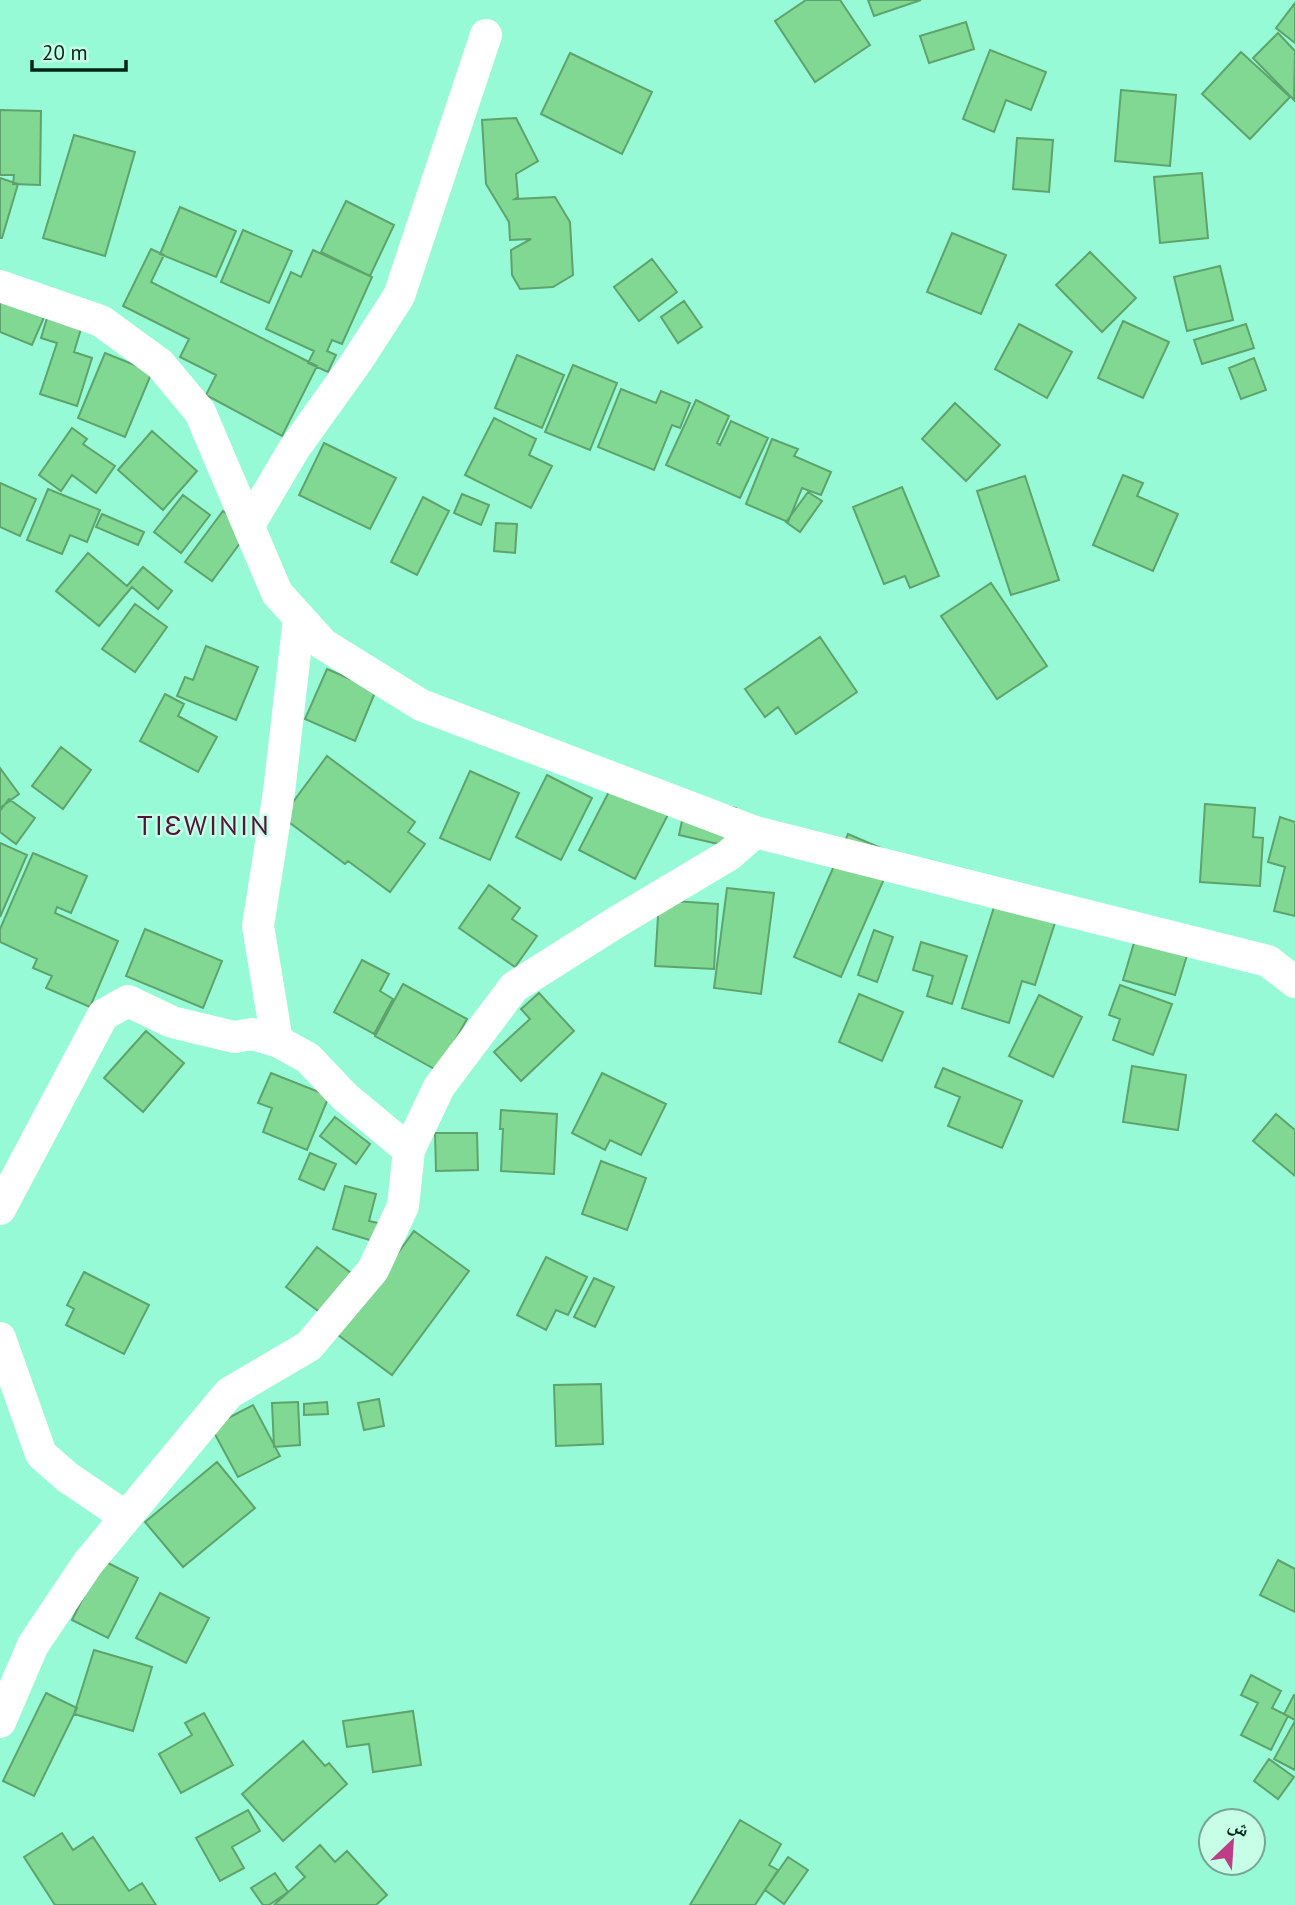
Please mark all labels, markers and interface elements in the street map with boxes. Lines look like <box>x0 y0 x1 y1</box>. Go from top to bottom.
scale bar <box>32 28 126 72</box>
text: 20 m <box>42 39 88 66</box>
district label: TIƐWININ <box>137 806 271 843</box>
north arrow <box>1197 1807 1267 1877</box>
text: ش <box>1225 1811 1253 1842</box>

